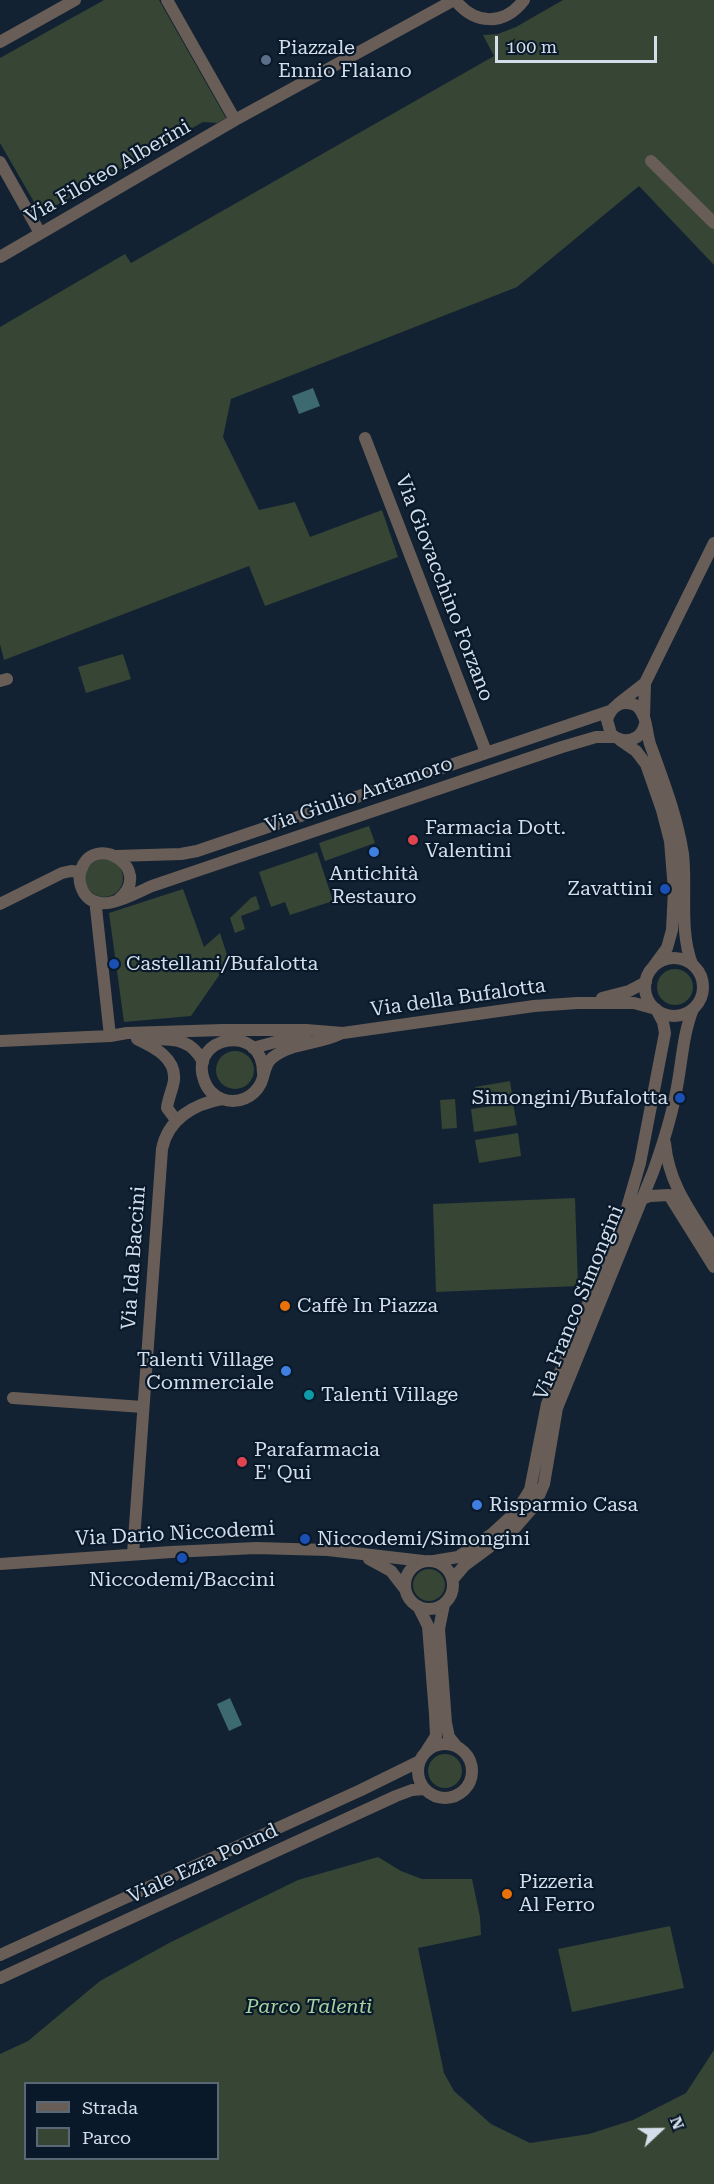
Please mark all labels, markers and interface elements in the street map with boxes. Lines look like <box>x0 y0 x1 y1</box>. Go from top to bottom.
scale bar <box>498 24 660 62</box>
place label: Piazzale Ennio Flaiano <box>278 36 412 83</box>
text: 100 m <box>506 36 557 57</box>
marker: Piazzale Ennio Flaiano <box>259 53 273 67</box>
street label: Via Filoteo Alberini <box>21 115 195 229</box>
street label: Via Giovacchino Forzano <box>390 471 498 705</box>
street label: Via Giulio Antamoro <box>262 752 456 838</box>
place label: Farmacia Dott. Valentini <box>425 816 566 863</box>
marker: Farmacia Dott. Valentini <box>406 833 420 847</box>
marker: Antichità Restauro <box>367 845 381 859</box>
place label: Antichità Restauro <box>329 862 419 909</box>
place label: Zavattini <box>567 877 653 901</box>
marker: Zavattini <box>658 882 672 896</box>
place label: Castellani/Bufalotta <box>126 952 318 976</box>
marker: Castellani/Bufalotta <box>107 957 121 971</box>
street label: Via della Bufalotta <box>369 974 547 1022</box>
place label: Simongini/Bufalotta <box>472 1086 668 1110</box>
marker: Simongini/Bufalotta <box>673 1091 687 1105</box>
street label: Via Ida Baccini <box>117 1185 151 1331</box>
street label: Via Franco Simongini <box>529 1202 629 1404</box>
place label: Caffè In Piazza <box>297 1294 438 1318</box>
marker: Caffè In Piazza <box>278 1299 292 1313</box>
place label: Talenti Village Commerciale <box>137 1348 274 1395</box>
marker: Talenti Village Commerciale <box>279 1364 293 1378</box>
place label: Talenti Village <box>321 1383 458 1407</box>
marker: Talenti Village <box>302 1388 316 1402</box>
place label: Parafarmacia E' Qui <box>254 1438 380 1485</box>
marker: Parafarmacia E' Qui <box>235 1455 249 1469</box>
place label: Risparmio Casa <box>489 1493 638 1517</box>
marker: Risparmio Casa <box>470 1498 484 1512</box>
street label: Via Dario Niccodemi <box>75 1517 275 1551</box>
place label: Niccodemi/Simongini <box>317 1527 530 1551</box>
marker: Niccodemi/Simongini <box>298 1532 312 1546</box>
marker: Niccodemi/Baccini <box>175 1551 189 1565</box>
place label: Niccodemi/Baccini <box>89 1568 275 1592</box>
street label: Viale Ezra Pound <box>124 1819 282 1909</box>
place label: Pizzeria Al Ferro <box>519 1870 595 1917</box>
marker: Pizzeria Al Ferro <box>500 1887 514 1901</box>
park label: Parco Talenti <box>246 1995 372 2019</box>
legend <box>24 2082 219 2160</box>
text: Strada <box>82 2097 138 2118</box>
north arrow <box>630 2100 690 2160</box>
text: N <box>666 2114 688 2132</box>
text: Parco <box>82 2127 131 2148</box>

